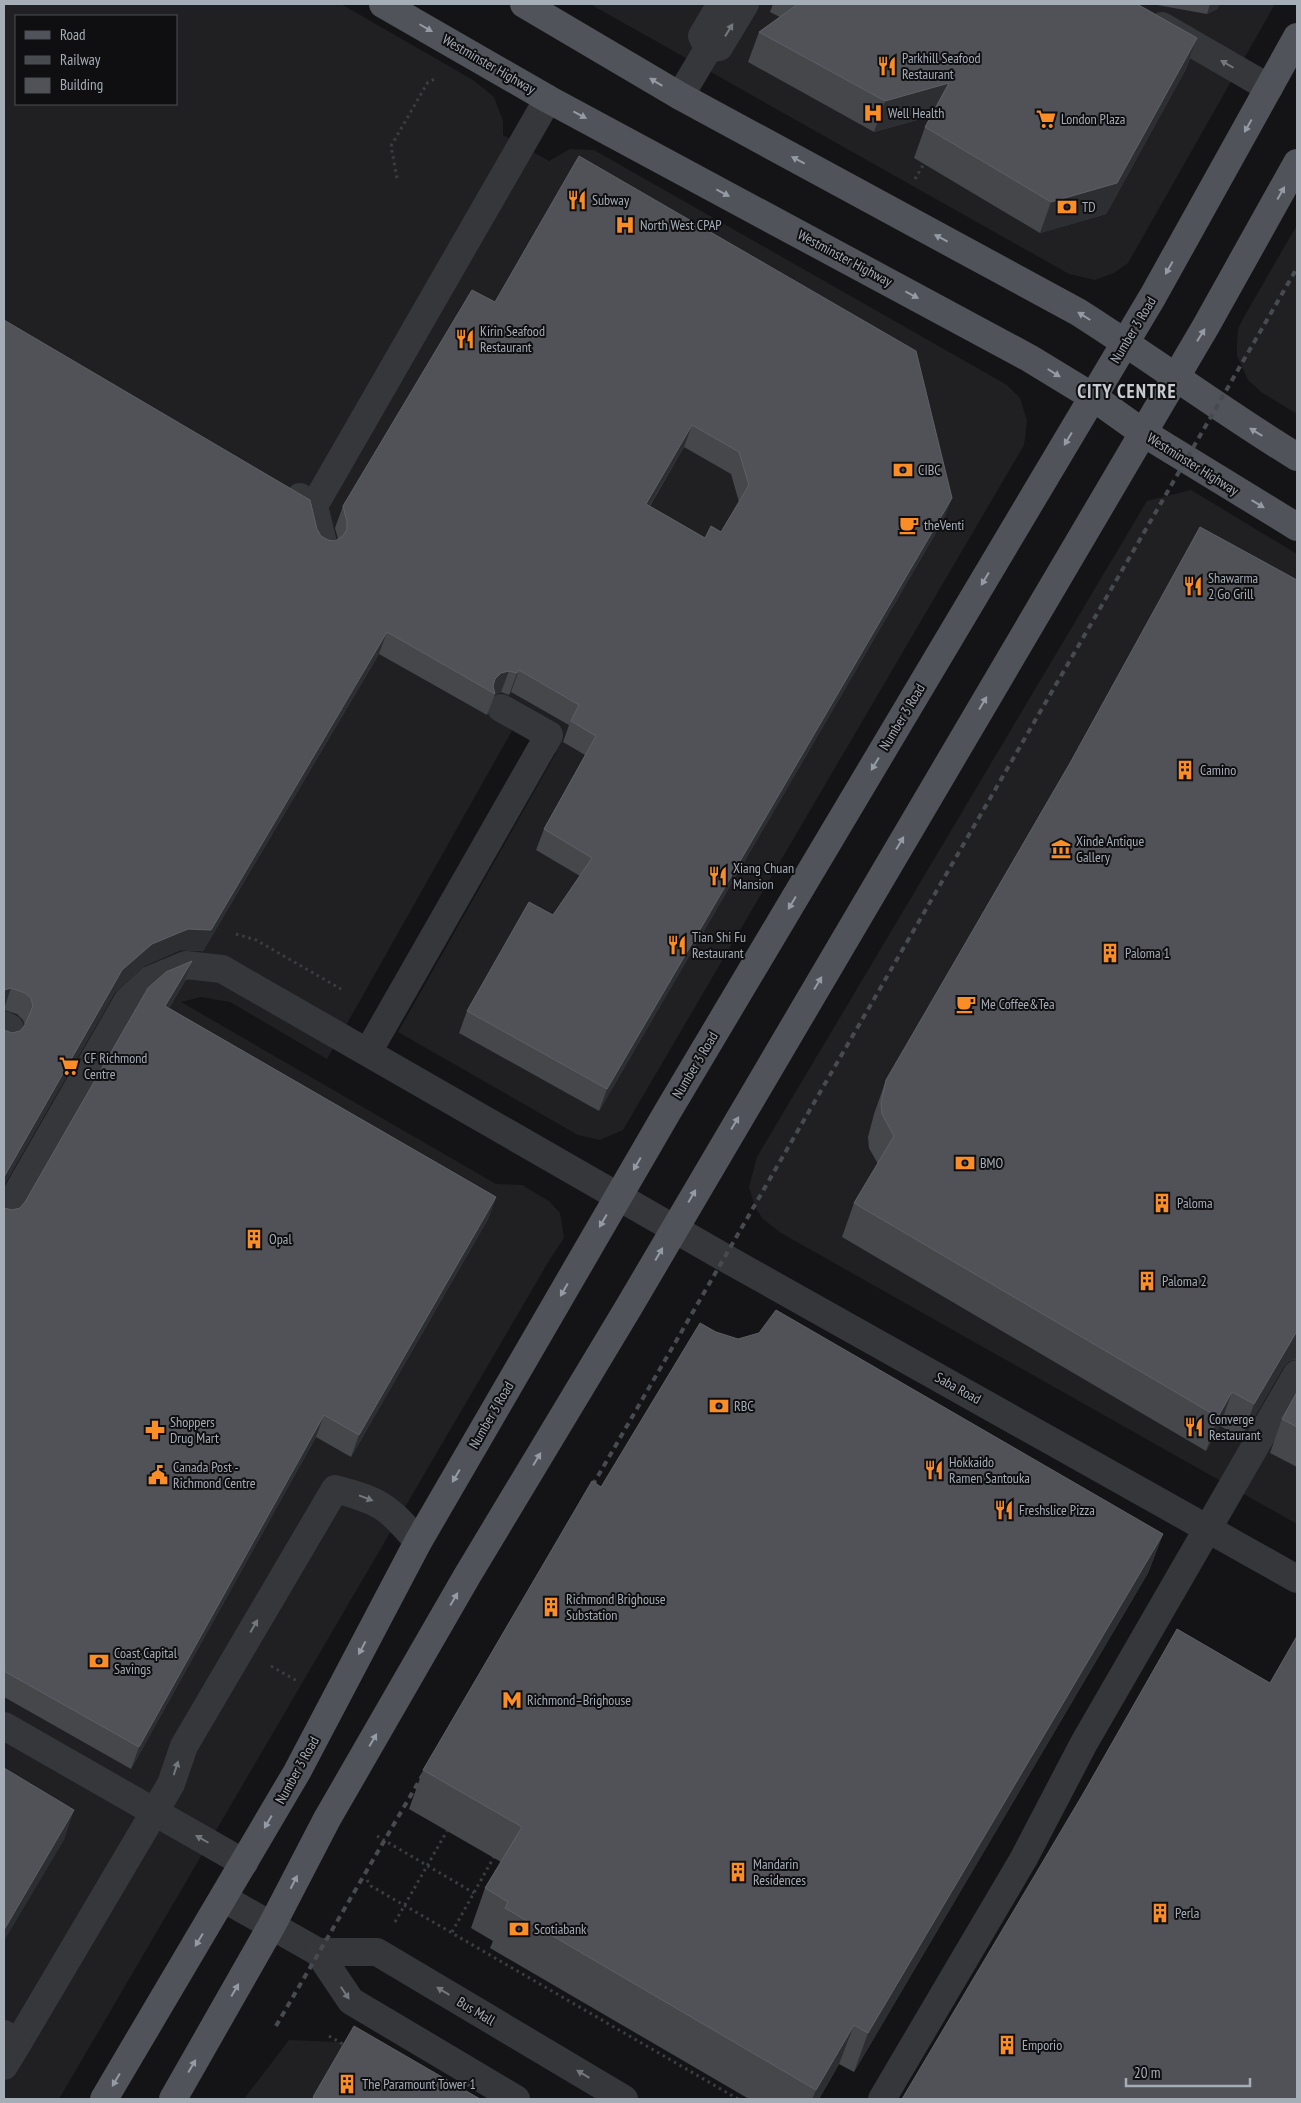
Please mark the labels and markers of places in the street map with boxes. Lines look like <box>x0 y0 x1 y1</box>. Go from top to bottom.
place label: Parkhill Seafood Restaurant <box>902 49 981 83</box>
restaurant icon: Parkhill Seafood Restaurant <box>876 55 898 77</box>
hospital icon: Well Health <box>862 102 884 124</box>
place label: Well Health <box>888 104 944 122</box>
supermarket icon: London Plaza <box>1035 108 1057 130</box>
place label: London Plaza <box>1061 110 1125 128</box>
restaurant icon: Subway <box>566 189 588 211</box>
place label: Subway <box>592 191 630 209</box>
bank icon: TD <box>1056 196 1078 218</box>
place label: TD <box>1082 198 1096 216</box>
hospital icon: North West CPAP <box>614 214 636 236</box>
place label: North West CPAP <box>640 216 722 234</box>
place label: Kirin Seafood Restaurant <box>480 322 545 356</box>
restaurant icon: Kirin Seafood Restaurant <box>454 328 476 350</box>
bank icon: CIBC <box>892 459 914 481</box>
place label: CIBC <box>918 461 941 479</box>
cafe icon: theVenti <box>898 514 920 536</box>
place label: theVenti <box>924 516 964 534</box>
place label: Shawarma 2 Go Grill <box>1208 569 1258 603</box>
restaurant icon: Shawarma 2 Go Grill <box>1182 575 1204 597</box>
building icon: Camino <box>1174 759 1196 781</box>
place label: Camino <box>1200 761 1236 779</box>
place label: Xinde Antique Gallery <box>1076 832 1144 866</box>
museum icon: Xinde Antique Gallery <box>1050 838 1072 860</box>
place label: Xiang Chuan Mansion <box>733 859 794 893</box>
restaurant icon: Xiang Chuan Mansion <box>707 865 729 887</box>
place label: Tian Shi Fu Restaurant <box>692 928 746 962</box>
restaurant icon: Tian Shi Fu Restaurant <box>666 934 688 956</box>
building icon: Paloma 1 <box>1099 942 1121 964</box>
place label: Paloma 1 <box>1125 944 1170 962</box>
cafe icon: Me Coffee&Tea <box>955 993 977 1015</box>
place label: Me Coffee&Tea <box>981 995 1055 1013</box>
place label: CF Richmond Centre <box>84 1049 147 1083</box>
supermarket icon: CF Richmond Centre <box>58 1055 80 1077</box>
bank icon: BMO <box>954 1152 976 1174</box>
place label: BMO <box>980 1154 1004 1172</box>
building icon: Paloma <box>1151 1192 1173 1214</box>
place label: Paloma <box>1177 1194 1213 1212</box>
building icon: Opal <box>243 1228 265 1250</box>
place label: Opal <box>269 1230 292 1248</box>
building icon: Paloma 2 <box>1136 1270 1158 1292</box>
place label: Paloma 2 <box>1162 1272 1207 1290</box>
bank icon: RBC <box>708 1395 730 1417</box>
place label: RBC <box>734 1397 754 1415</box>
place label: Converge Restaurant <box>1209 1410 1261 1444</box>
place label: Shoppers Drug Mart <box>170 1413 219 1447</box>
restaurant icon: Converge Restaurant <box>1183 1416 1205 1438</box>
pharmacy icon: Shoppers Drug Mart <box>144 1419 166 1441</box>
place label: Hokkaido Ramen Santouka <box>949 1453 1030 1487</box>
place label: Canada Post - Richmond Centre <box>173 1458 256 1492</box>
restaurant icon: Hokkaido Ramen Santouka <box>923 1459 945 1481</box>
public building icon: Canada Post - Richmond Centre <box>147 1464 169 1486</box>
restaurant icon: Freshslice Pizza <box>993 1499 1015 1521</box>
place label: Freshslice Pizza <box>1019 1501 1095 1519</box>
place label: Richmond Brighouse Substation <box>566 1590 666 1624</box>
building icon: Richmond Brighouse Substation <box>540 1596 562 1618</box>
place label: Coast Capital Savings <box>114 1644 178 1678</box>
bank icon: Coast Capital Savings <box>88 1650 110 1672</box>
metro station icon: Richmond–Brighouse <box>501 1689 523 1711</box>
place label: Richmond–Brighouse <box>527 1691 631 1709</box>
place label: Mandarin Residences <box>753 1855 806 1889</box>
building icon: Mandarin Residences <box>727 1861 749 1883</box>
building icon: Perla <box>1149 1902 1171 1924</box>
place label: Perla <box>1175 1904 1199 1922</box>
bank icon: Scotiabank <box>508 1918 530 1940</box>
place label: Scotiabank <box>534 1920 587 1938</box>
building icon: Emporio <box>996 2034 1018 2056</box>
place label: Emporio <box>1022 2036 1062 2054</box>
building icon: The Paramount Tower 1 <box>336 2073 358 2095</box>
place label: The Paramount Tower 1 <box>362 2075 476 2093</box>

